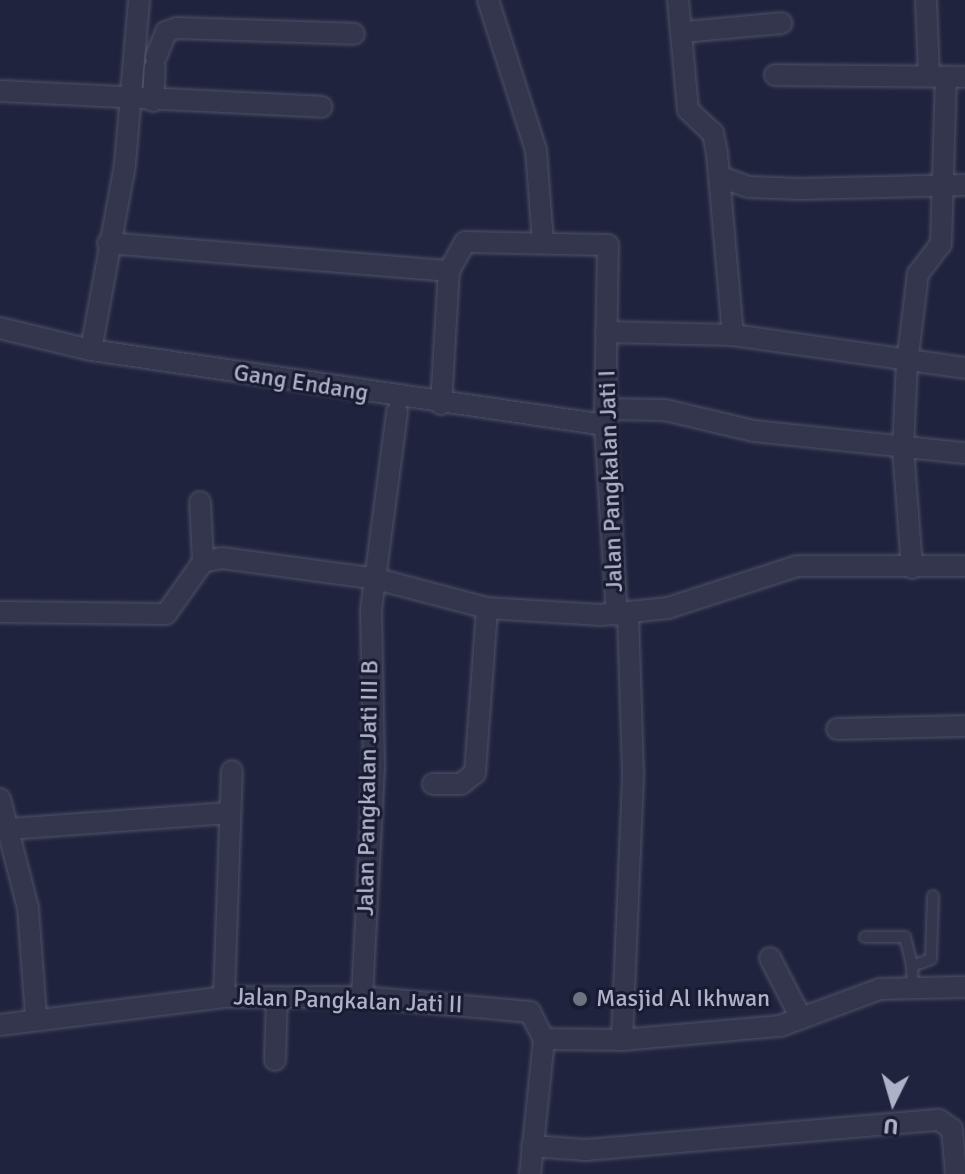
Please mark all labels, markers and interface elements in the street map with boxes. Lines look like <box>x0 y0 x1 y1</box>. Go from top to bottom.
street label: Gang Endang <box>232 358 370 408</box>
street label: Jalan Pangkalan Jati I <box>593 369 629 593</box>
street label: Jalan Pangkalan Jati III B <box>351 660 385 916</box>
street label: Jalan Pangkalan Jati II <box>233 983 463 1019</box>
place label: Masjid Al Ikhwan <box>596 985 770 1013</box>
marker: Masjid Al Ikhwan <box>571 990 589 1008</box>
north arrow <box>853 1062 933 1142</box>
text: U <box>882 1112 899 1141</box>

